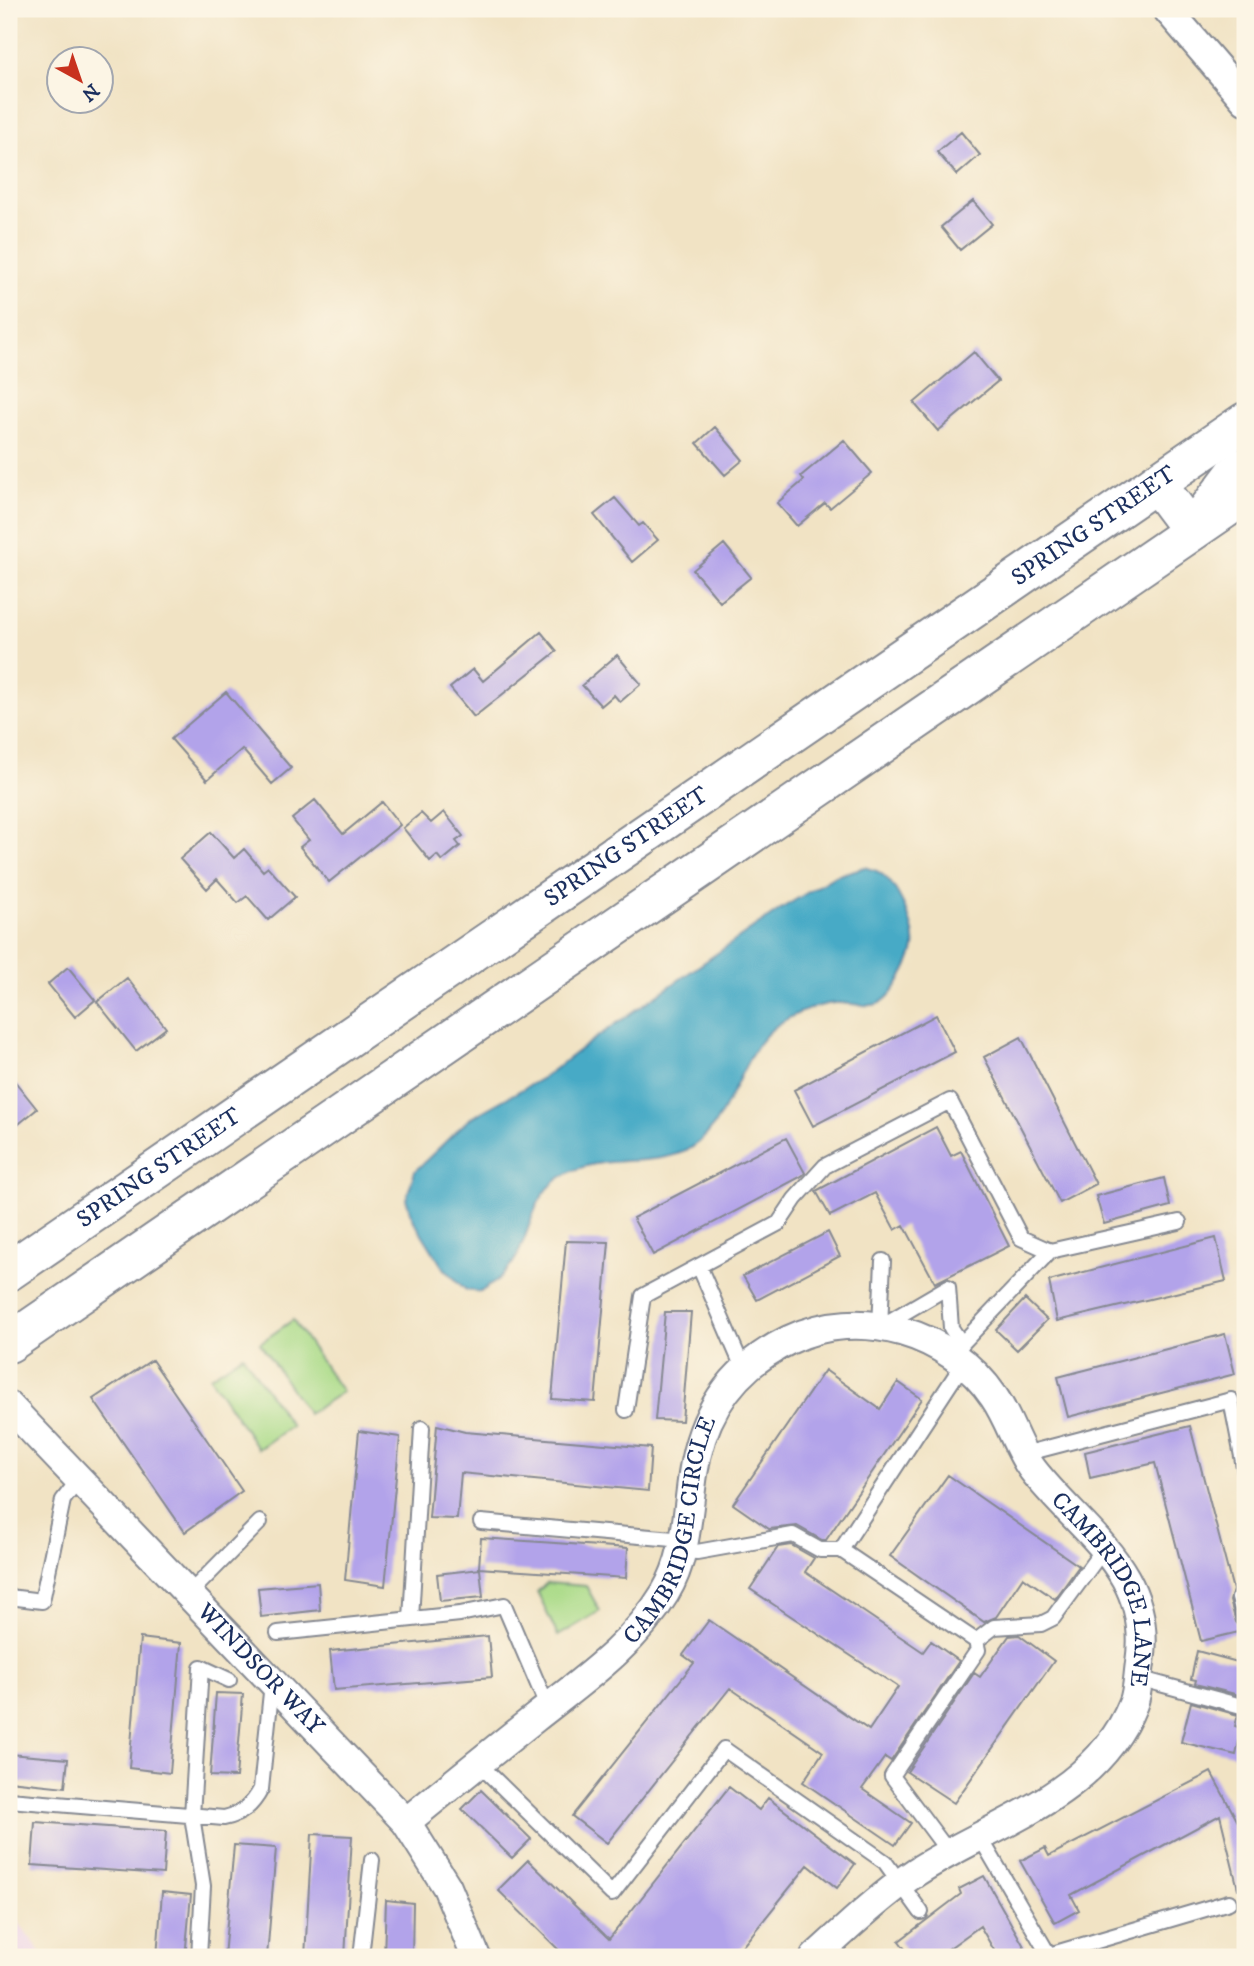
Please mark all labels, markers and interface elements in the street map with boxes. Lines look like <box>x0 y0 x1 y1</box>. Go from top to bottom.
north arrow <box>46 46 116 116</box>
text: N <box>76 78 103 106</box>
street label: SPRING STREET <box>1006 459 1182 593</box>
street label: SPRING STREET <box>538 780 714 914</box>
street label: SPRING STREET <box>71 1101 247 1235</box>
street label: CAMBRIDGE CIRCLE <box>617 1412 723 1651</box>
street label: CAMBRIDGE LANE <box>1044 1486 1157 1689</box>
street label: WINDSOR WAY <box>190 1596 331 1742</box>

